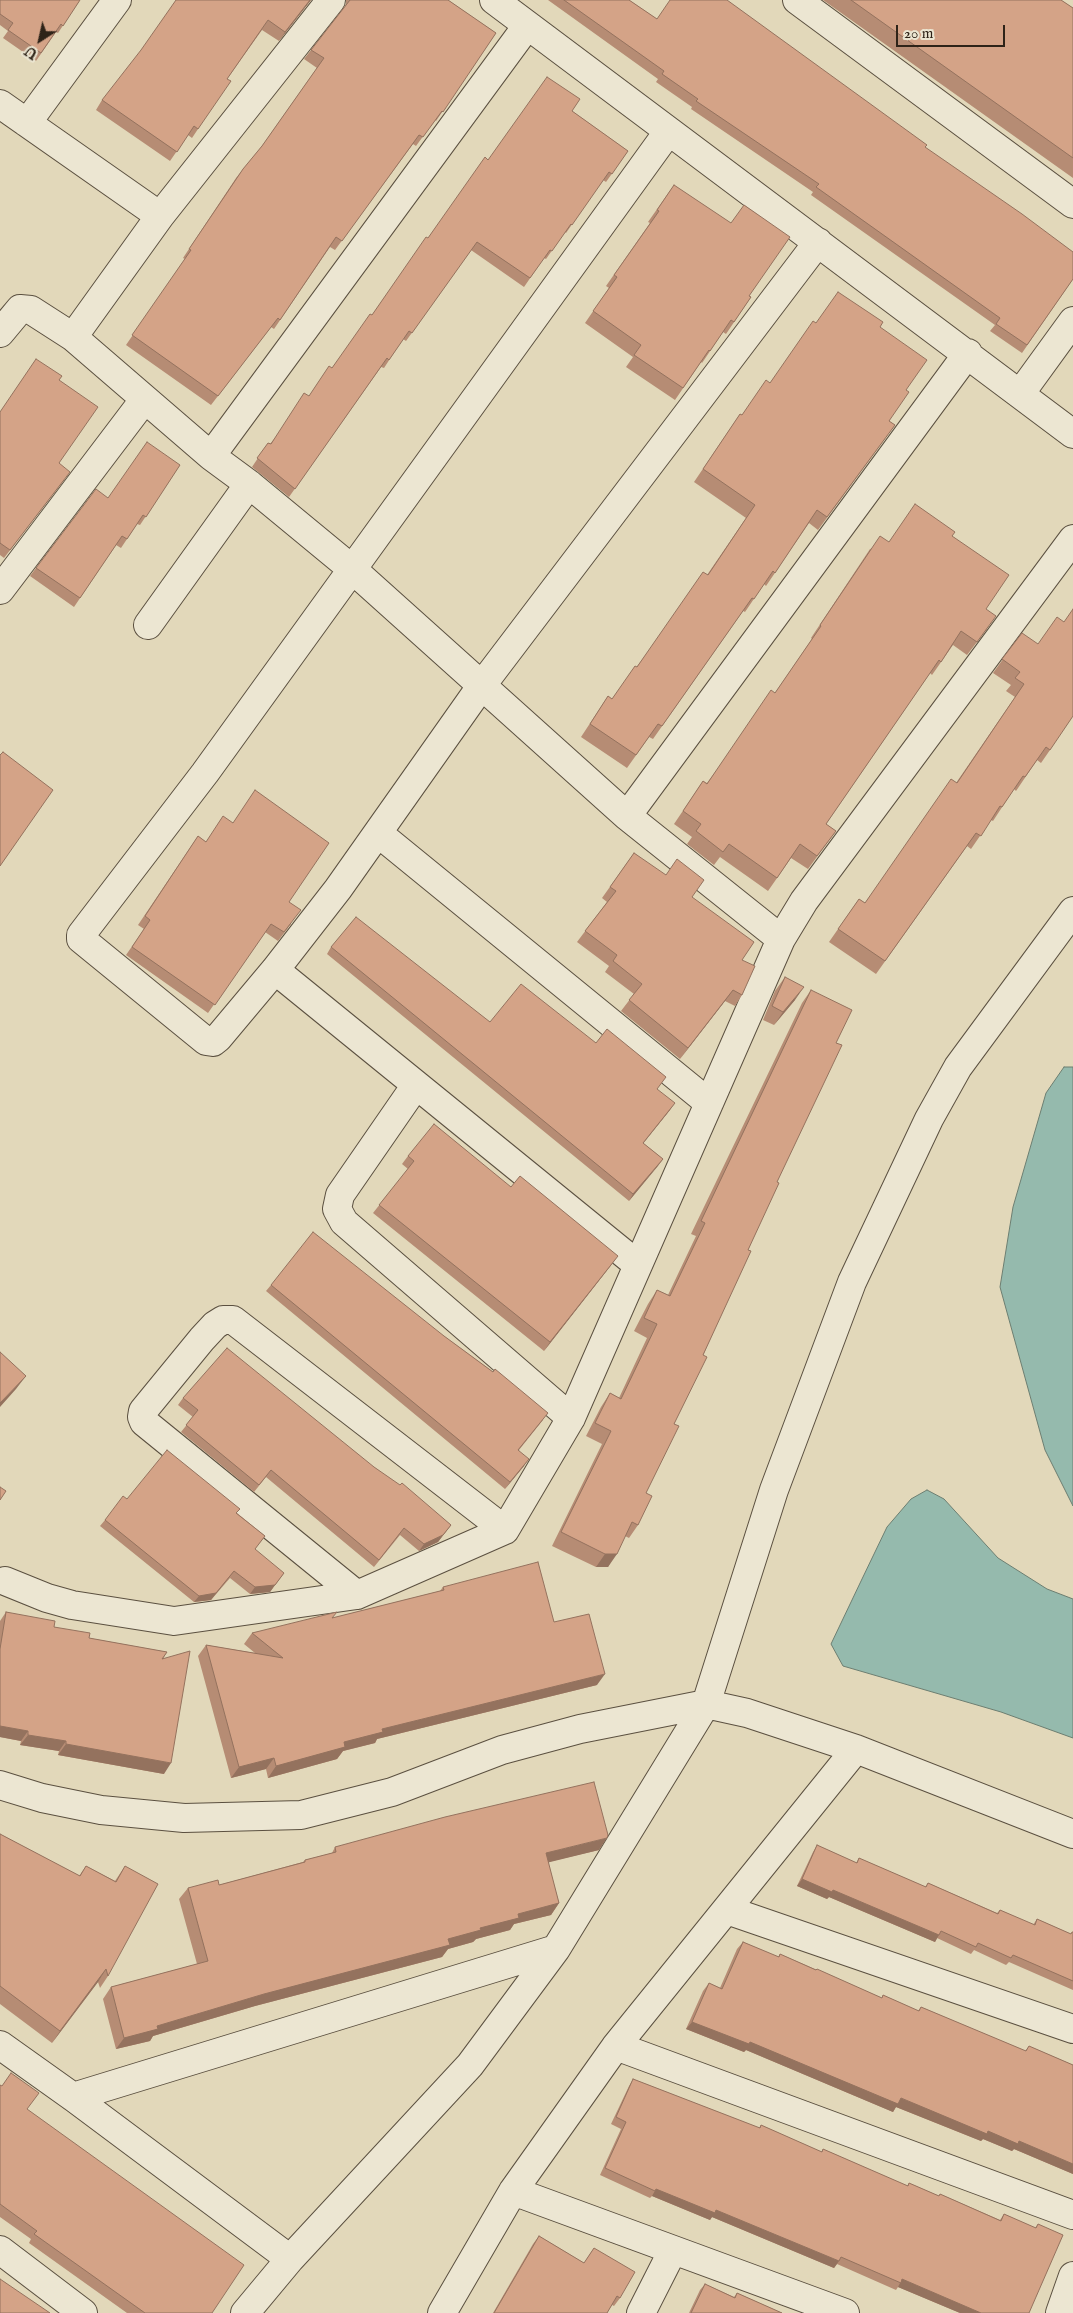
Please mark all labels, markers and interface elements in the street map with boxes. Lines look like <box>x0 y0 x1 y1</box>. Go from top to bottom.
north arrow <box>15 15 65 65</box>
scale bar <box>898 15 1007 47</box>
text: 20 m <box>904 24 933 43</box>
text: U <box>21 42 41 63</box>

